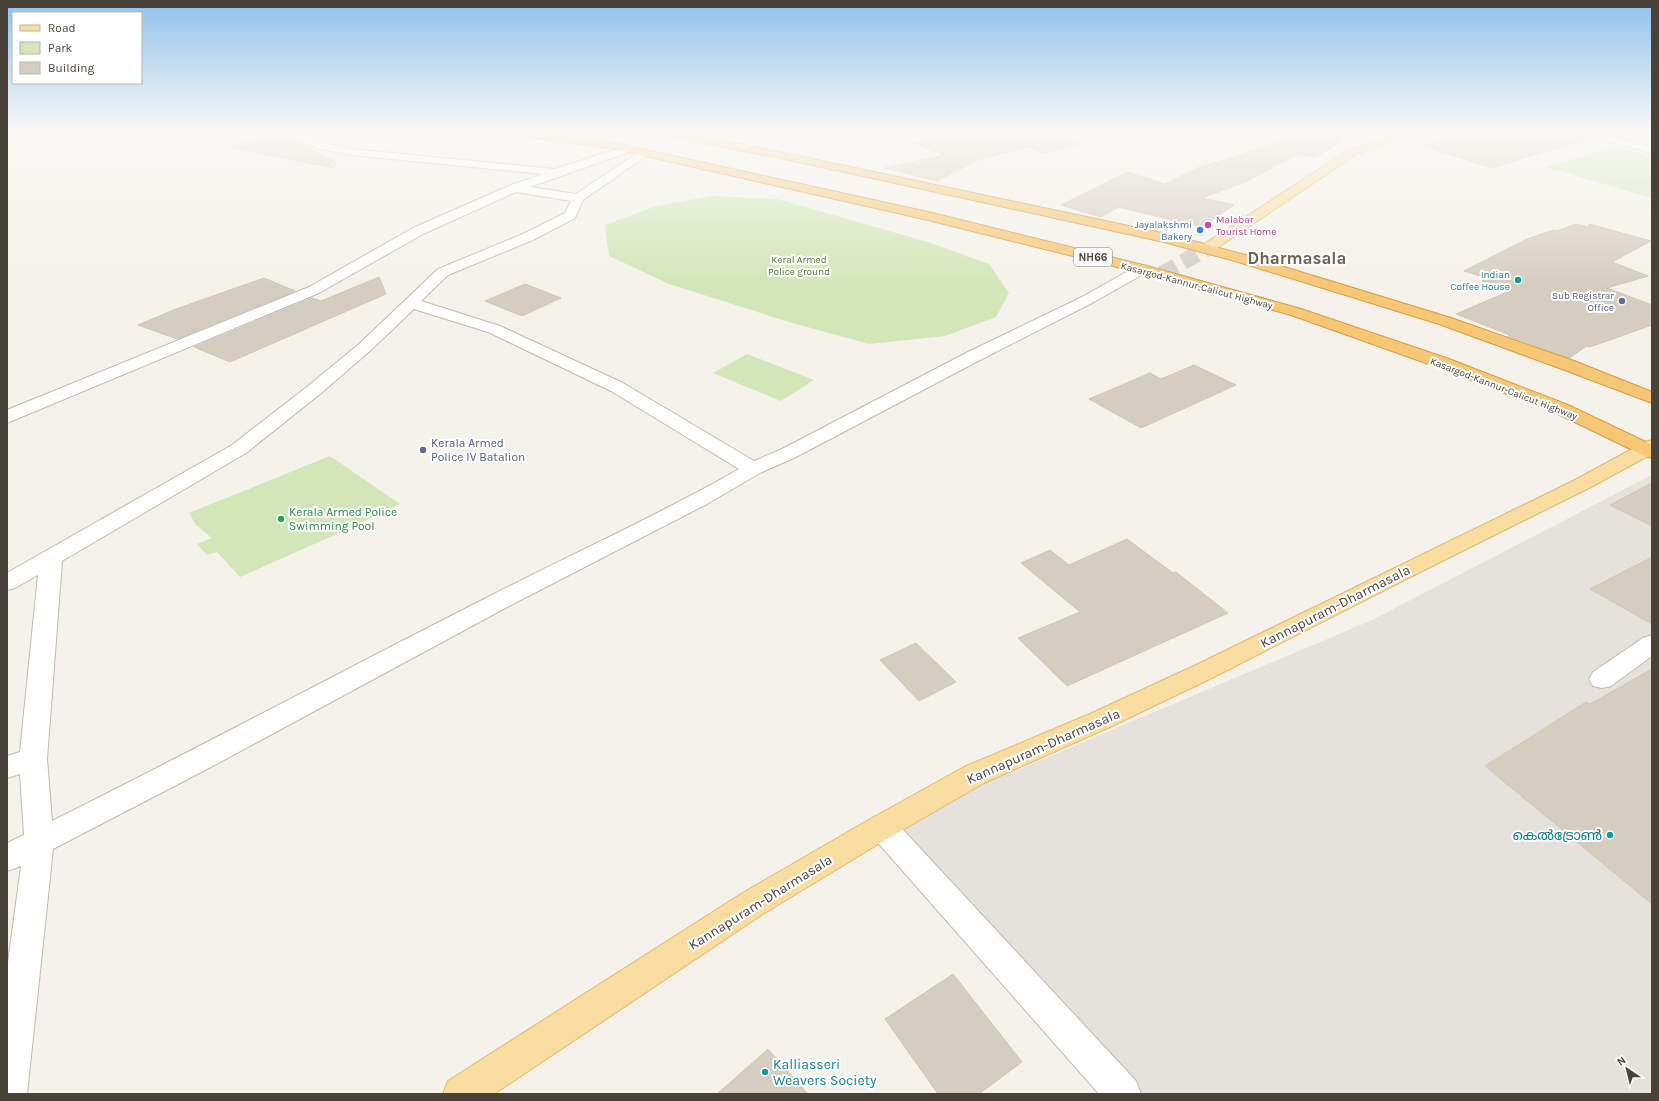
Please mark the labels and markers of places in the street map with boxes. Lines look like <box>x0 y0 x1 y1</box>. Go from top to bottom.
place label: Malabar Tourist Home <box>1216 214 1276 238</box>
place label: Jayalakshmi Bakery <box>1135 219 1192 243</box>
marker: Malabar Tourist Home <box>1203 220 1213 230</box>
marker: Jayalakshmi Bakery <box>1195 225 1205 235</box>
place label: Indian Coffee House <box>1450 269 1510 293</box>
marker: Indian Coffee House <box>1513 275 1523 285</box>
place label: Sub Registrar Office <box>1552 290 1614 314</box>
marker: Sub Registrar Office <box>1617 296 1627 306</box>
place label: Kerala Armed Police IV Batalion <box>431 436 525 464</box>
marker: Kerala Armed Police IV Batalion <box>418 445 428 455</box>
place label: Kerala Armed Police Swimming Pool <box>289 505 397 533</box>
marker: Kerala Armed Police Swimming Pool <box>276 514 286 524</box>
place label: കെൽട്രോൺ <box>1513 827 1602 844</box>
marker: കെൽട്രോൺ <box>1605 830 1615 840</box>
place label: Kalliasseri Weavers Society <box>773 1056 877 1089</box>
marker: Kalliasseri Weavers Society <box>760 1067 770 1077</box>

